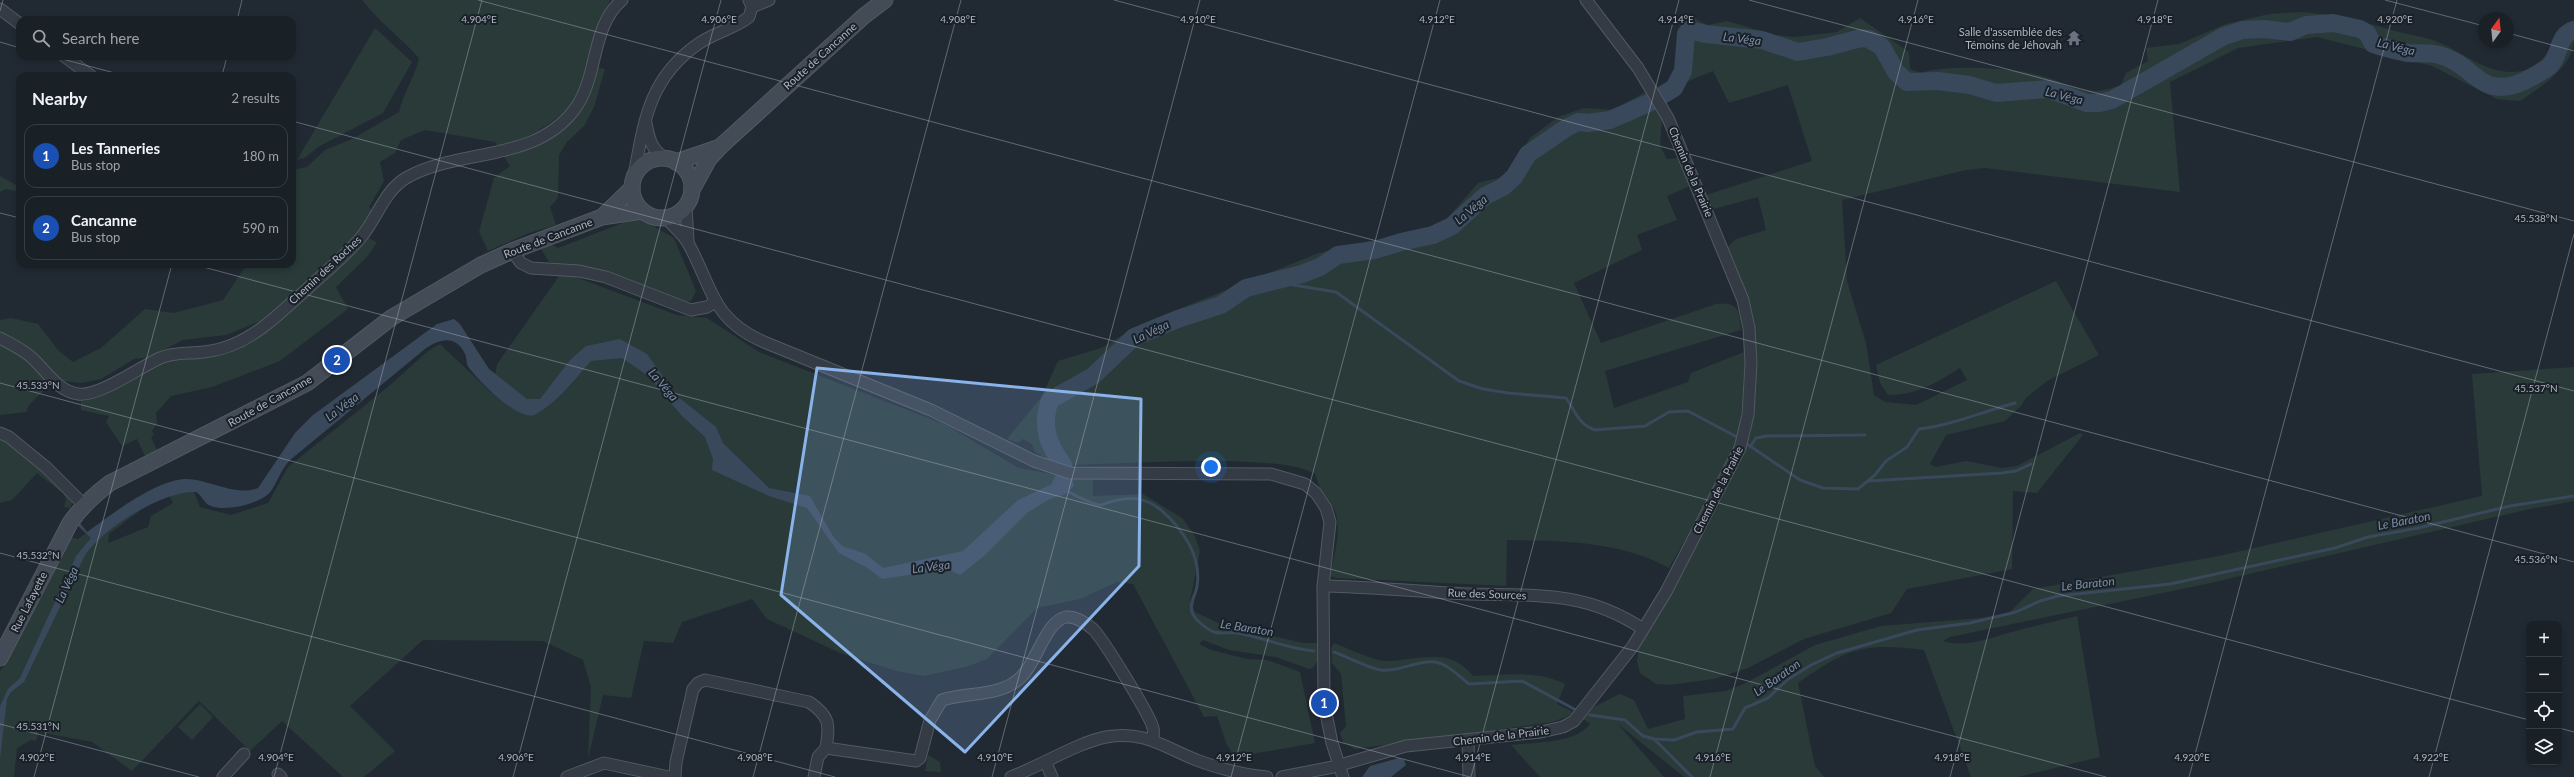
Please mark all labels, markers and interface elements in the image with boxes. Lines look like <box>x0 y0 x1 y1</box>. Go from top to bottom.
north arrow <box>2478 12 2514 48</box>
text: 4.904°E <box>461 13 497 25</box>
text: 4.906°E <box>701 13 737 25</box>
text: 4.908°E <box>940 13 976 25</box>
text: 4.910°E <box>1180 13 1216 25</box>
text: 4.912°E <box>1419 13 1455 25</box>
text: 4.914°E <box>1658 13 1694 25</box>
text: 4.916°E <box>1898 13 1934 25</box>
text: 4.918°E <box>2137 13 2173 25</box>
text: 4.920°E <box>2377 13 2413 25</box>
search box <box>16 16 296 60</box>
street label: Route de Cancanne <box>780 19 859 92</box>
place label: Salle d'assemblée des Témoins de Jéhovah <box>1959 25 2062 51</box>
icon: search <box>30 27 52 49</box>
text: Search here <box>62 29 139 47</box>
water label: La Véga <box>1722 29 1762 48</box>
temple icon: Salle d'assemblée des Témoins de Jéhovah <box>2065 29 2083 47</box>
water label: La Véga <box>2376 35 2416 58</box>
water label: La Véga <box>2044 84 2084 107</box>
text: Nearby <box>32 88 87 109</box>
text: 2 results <box>232 90 280 106</box>
street label: Chemin de la Prairie <box>1667 125 1716 219</box>
text: Les Tanneries <box>71 139 160 157</box>
text: 1 <box>42 148 50 164</box>
text: 180 m <box>242 148 279 164</box>
text: Bus stop <box>71 157 120 173</box>
water label: La Véga <box>1451 192 1490 228</box>
text: Cancanne <box>71 211 137 229</box>
text: 45.538°N <box>2514 212 2558 224</box>
street label: Route de Cancanne <box>502 215 594 260</box>
text: 2 <box>42 220 50 236</box>
text: 590 m <box>242 220 279 236</box>
text: Bus stop <box>71 229 120 245</box>
street label: Chemin des Roches <box>286 233 364 307</box>
water label: La Véga <box>1130 316 1171 347</box>
pin: 2 <box>324 345 350 375</box>
water label: La Véga <box>645 365 682 404</box>
street label: Route de Cancanne <box>225 372 314 429</box>
text: 45.533°N <box>16 379 60 391</box>
text: 45.537°N <box>2514 382 2558 394</box>
water label: La Véga <box>322 389 361 424</box>
street label: Chemin de la Prairie <box>1690 444 1745 536</box>
your location <box>1201 457 1221 477</box>
water label: Le Baraton <box>2376 508 2432 533</box>
text: 45.532°N <box>16 549 60 561</box>
text: 45.536°N <box>2514 553 2558 565</box>
water label: La Véga <box>911 557 951 576</box>
water label: La Véga <box>52 564 81 605</box>
street label: Rue Lafayette <box>8 569 49 634</box>
water label: Le Baraton <box>2060 573 2115 594</box>
street label: Rue des Sources <box>1447 586 1527 601</box>
water label: Le Baraton <box>1219 616 1275 639</box>
map controls <box>2526 621 2562 765</box>
button: + <box>2526 621 2562 657</box>
water label: Le Baraton <box>1750 656 1803 699</box>
button: − <box>2526 657 2562 693</box>
pin: 1 <box>1311 688 1337 718</box>
button: locate <box>2526 693 2562 729</box>
text: 45.531°N <box>16 720 60 732</box>
street label: Chemin de la Prairie <box>1452 723 1550 748</box>
button: layers <box>2526 729 2562 765</box>
text: 4.902°E <box>19 751 55 763</box>
text: 4.904°E <box>258 751 294 763</box>
text: 4.906°E <box>498 751 534 763</box>
text: 4.908°E <box>737 751 773 763</box>
text: 4.910°E <box>977 751 1013 763</box>
text: 4.912°E <box>1216 751 1252 763</box>
text: 4.914°E <box>1455 751 1491 763</box>
text: 4.916°E <box>1695 751 1731 763</box>
text: 4.918°E <box>1934 751 1970 763</box>
text: 4.920°E <box>2174 751 2210 763</box>
text: 4.922°E <box>2413 751 2449 763</box>

